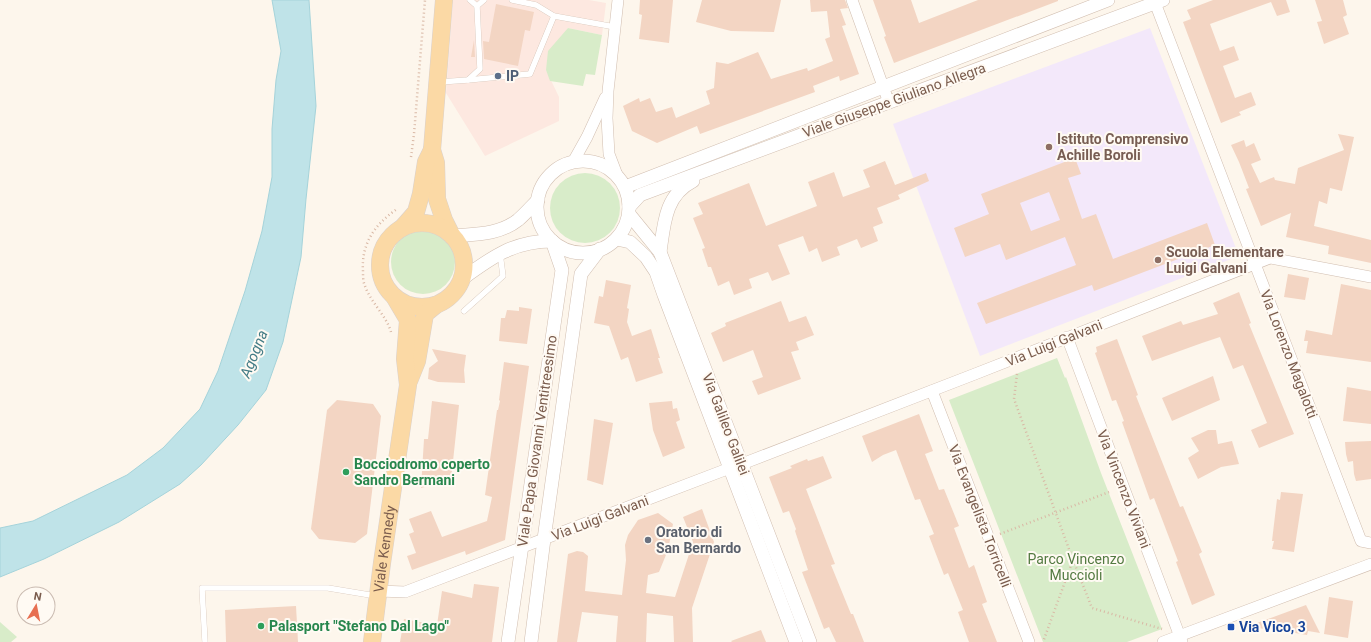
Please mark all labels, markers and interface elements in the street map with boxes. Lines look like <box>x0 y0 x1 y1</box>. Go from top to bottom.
street label: Viale Giuseppe Giuliano Allegra <box>800 59 988 141</box>
place label: IP <box>506 68 519 84</box>
marker: IP <box>493 71 503 81</box>
place label: Istituto Comprensivo Achille Boroli <box>1057 131 1189 163</box>
marker: Istituto Comprensivo Achille Boroli <box>1044 142 1054 152</box>
place label: Scuola Elementare Luigi Galvani <box>1166 244 1284 276</box>
marker: Scuola Elementare Luigi Galvani <box>1153 255 1163 265</box>
street label: Via Lorenzo Magalotti <box>1257 288 1321 420</box>
street label: Via Luigi Galvani <box>1003 316 1105 370</box>
water label: Agogna <box>236 327 272 382</box>
street label: Viale Papa Giovanni Ventitreesimo <box>514 334 560 548</box>
street label: Via Galileo Galilei <box>699 371 753 477</box>
street label: Via Vincenzo Viviani <box>1094 428 1154 550</box>
street label: Via Evangelista Torricelli <box>945 442 1015 590</box>
place label: Bocciodromo coperto Sandro Bermani <box>354 456 490 488</box>
marker: Bocciodromo coperto Sandro Bermani <box>341 467 351 477</box>
street label: Via Luigi Galvani <box>549 492 651 544</box>
street label: Viale Kennedy <box>370 504 398 593</box>
place label: Oratorio di San Bernardo <box>656 524 741 556</box>
marker: Oratorio di San Bernardo <box>643 535 653 545</box>
park label: Parco Vincenzo Muccioli <box>1027 551 1125 583</box>
north arrow <box>16 586 56 626</box>
text: N <box>33 590 43 604</box>
place label: Palasport "Stefano Dal Lago" <box>269 618 449 634</box>
place label: Via Vico, 3 <box>1239 619 1306 635</box>
marker: Palasport "Stefano Dal Lago" <box>256 621 266 631</box>
marker: Via Vico, 3 <box>1226 622 1236 632</box>

